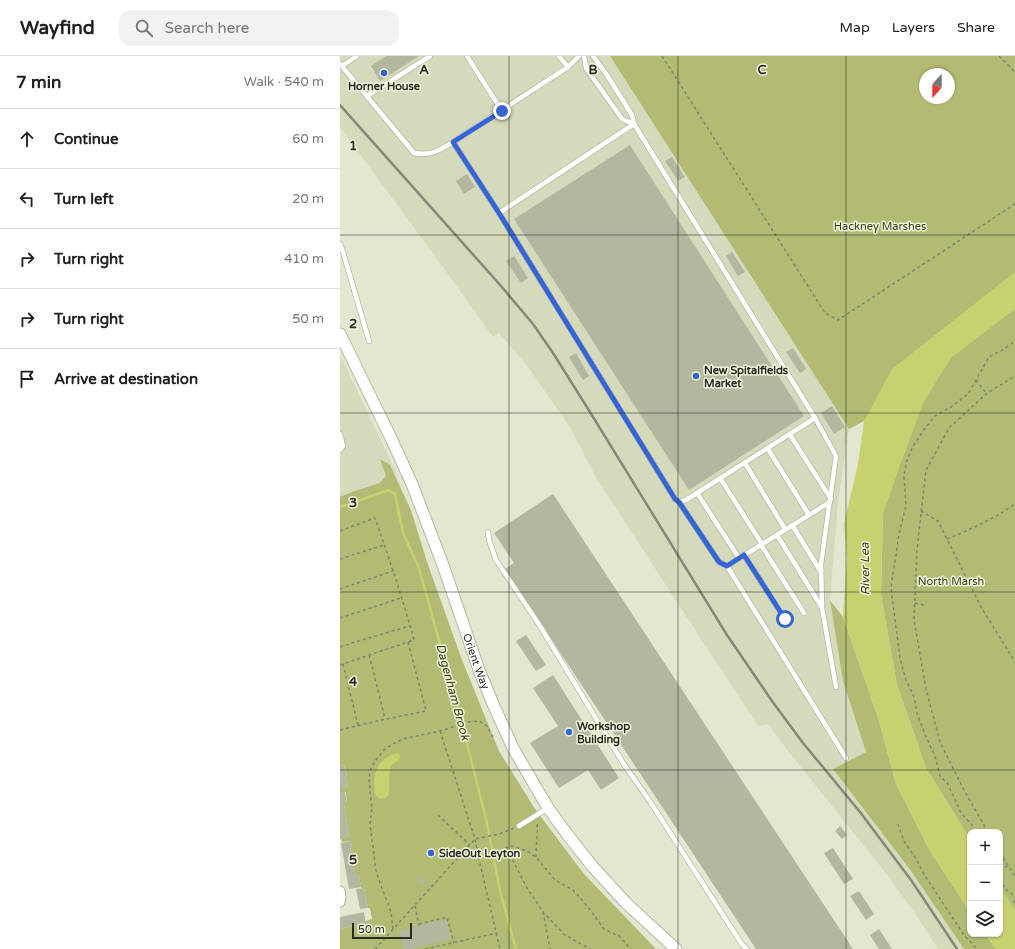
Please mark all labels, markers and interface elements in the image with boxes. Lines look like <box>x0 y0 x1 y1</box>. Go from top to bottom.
search box <box>119 10 399 46</box>
text: Wayfind <box>20 17 95 39</box>
icon: search <box>133 17 155 39</box>
text: Search here <box>165 19 249 37</box>
text: Map <box>840 19 870 36</box>
text: Layers <box>892 19 935 36</box>
text: Share <box>957 19 995 36</box>
text: A <box>419 62 429 78</box>
text: B <box>588 62 598 78</box>
text: C <box>757 62 767 78</box>
marker: Horner House <box>379 68 389 78</box>
north arrow <box>919 68 955 104</box>
text: 7 min <box>16 72 61 93</box>
text: Walk · 540 m <box>244 74 324 90</box>
place label: Horner House <box>348 80 421 93</box>
route end <box>493 102 511 120</box>
icon: ahead <box>16 128 38 150</box>
text: Continue <box>54 130 118 148</box>
text: 60 m <box>292 131 324 147</box>
text: 1 <box>349 138 357 154</box>
icon: left <box>16 188 38 210</box>
text: Turn left <box>54 190 114 208</box>
text: 20 m <box>292 191 324 207</box>
park label: Hackney Marshes <box>834 220 926 233</box>
icon: right <box>16 248 38 270</box>
text: Turn right <box>54 250 124 268</box>
text: 410 m <box>284 251 324 267</box>
icon: right <box>16 308 38 330</box>
text: Turn right <box>54 310 124 328</box>
text: 50 m <box>292 311 324 327</box>
text: 2 <box>349 316 357 332</box>
place label: New Spitalfields Market <box>704 364 789 390</box>
icon: arrive <box>16 368 38 390</box>
text: Arrive at destination <box>54 370 198 388</box>
marker: New Spitalfields Market <box>691 371 701 381</box>
text: 3 <box>349 495 357 511</box>
water label: River Lea <box>858 542 872 596</box>
park label: North Marsh <box>918 575 984 588</box>
route start <box>776 610 794 628</box>
street label: Orient Way <box>460 632 493 691</box>
water label: Dagenham Brook <box>433 642 473 743</box>
text: 4 <box>349 674 358 690</box>
place label: Workshop Building <box>577 720 630 747</box>
marker: Workshop Building <box>564 727 574 737</box>
map controls <box>967 829 1003 937</box>
button: + <box>967 829 1003 865</box>
place label: SideOut Leyton <box>439 847 521 861</box>
marker: SideOut Leyton <box>426 848 436 858</box>
text: 5 <box>349 852 357 868</box>
button: − <box>967 865 1003 901</box>
button: layers <box>967 901 1003 937</box>
scale bar <box>352 921 412 940</box>
text: 50 m <box>358 923 385 936</box>

